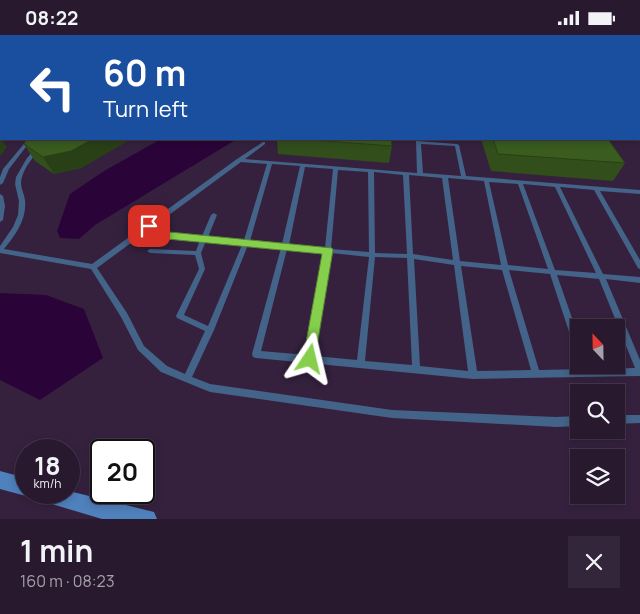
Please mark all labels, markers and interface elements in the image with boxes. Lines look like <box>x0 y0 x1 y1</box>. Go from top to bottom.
text: 08:22 <box>25 5 78 31</box>
text: 60 m <box>103 49 186 97</box>
icon: left <box>20 55 85 120</box>
text: Turn left <box>103 94 188 124</box>
pin <box>128 205 170 247</box>
icon: arrive <box>135 212 163 240</box>
north arrow <box>570 319 625 374</box>
map controls <box>570 319 625 504</box>
position arrow <box>283 332 335 384</box>
button: search <box>570 384 625 439</box>
speed limit sign: 20 <box>90 439 155 504</box>
text: 18 <box>34 448 61 483</box>
button: layers <box>570 449 625 504</box>
text: km/h <box>34 475 61 492</box>
text: 1 min <box>20 530 93 571</box>
button: close <box>568 536 620 588</box>
text: 160 m · 08:23 <box>20 570 115 592</box>

